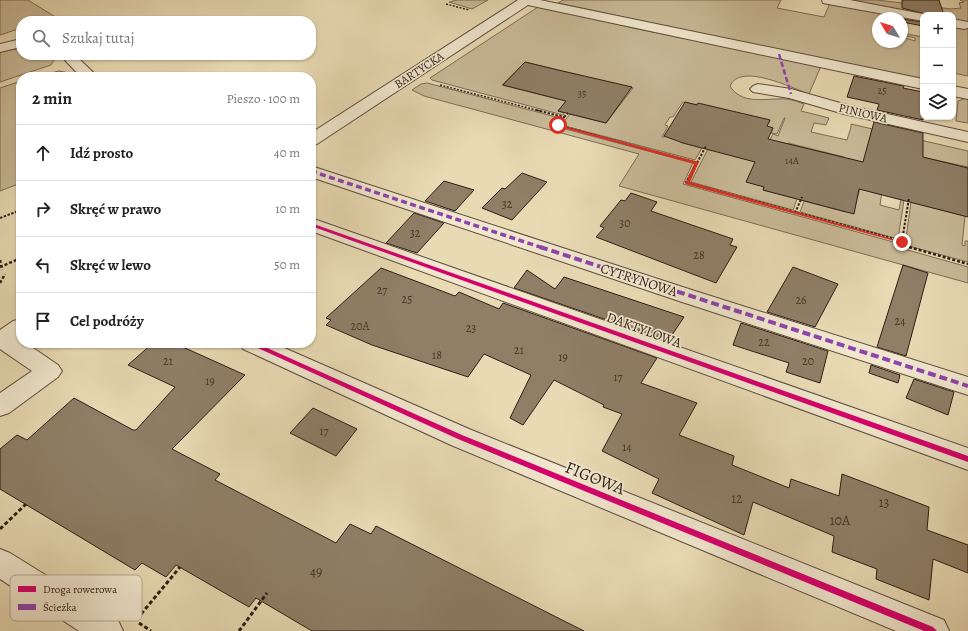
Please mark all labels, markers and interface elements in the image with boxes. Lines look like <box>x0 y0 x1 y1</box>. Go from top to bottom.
north arrow <box>872 12 908 48</box>
map controls <box>920 12 956 120</box>
button: + <box>920 12 956 48</box>
search box <box>16 16 316 60</box>
icon: search <box>30 27 52 49</box>
text: Szukaj tutaj <box>62 28 135 48</box>
street label: BARTYCKA <box>391 47 448 92</box>
button: − <box>920 48 956 84</box>
house number: 25 <box>877 84 887 97</box>
button: layers <box>920 84 956 120</box>
text: 2 min <box>32 87 72 110</box>
house number: 35 <box>578 87 586 100</box>
text: Pieszo · 100 m <box>226 90 300 107</box>
street label: PINIOWA <box>837 100 890 127</box>
route start <box>549 116 567 134</box>
icon: ahead <box>32 142 54 164</box>
text: Idź prosto <box>70 143 133 163</box>
text: 40 m <box>274 144 300 161</box>
house number: 14A <box>785 154 799 167</box>
house number: 32 <box>502 196 513 212</box>
icon: right <box>32 198 54 220</box>
text: Skręć w prawo <box>70 199 161 219</box>
text: 10 m <box>275 200 300 217</box>
house number: 30 <box>619 215 631 231</box>
house number: 32 <box>410 225 421 241</box>
route end <box>893 233 911 251</box>
house number: 28 <box>693 247 705 263</box>
icon: left <box>32 254 54 276</box>
text: Skręć w lewo <box>70 255 151 275</box>
text: 50 m <box>274 256 300 273</box>
street label: CYTRYNOWA <box>598 259 681 302</box>
house number: 27 <box>377 282 388 298</box>
house number: 25 <box>402 291 412 307</box>
house number: 26 <box>795 292 807 308</box>
street label: DAKTYLOWA <box>604 308 685 353</box>
icon: arrive <box>32 310 54 332</box>
text: Cel podróży <box>70 311 144 331</box>
house number: 24 <box>894 313 906 329</box>
house number: 20A <box>350 318 371 334</box>
house number: 23 <box>466 320 476 336</box>
house number: 22 <box>758 334 770 350</box>
house number: 21 <box>514 342 524 358</box>
house number: 18 <box>432 347 442 363</box>
house number: 19 <box>558 349 568 365</box>
house number: 21 <box>163 353 173 369</box>
house number: 20 <box>802 353 814 369</box>
house number: 17 <box>613 369 624 385</box>
house number: 19 <box>205 373 215 389</box>
house number: 17 <box>319 423 330 439</box>
house number: 14 <box>622 439 632 455</box>
street label: FIGOWA <box>562 456 629 501</box>
house number: 12 <box>731 489 743 508</box>
house number: 13 <box>879 493 889 512</box>
house number: 10A <box>830 511 851 530</box>
house number: 49 <box>310 562 322 581</box>
legend <box>10 575 142 621</box>
text: Droga rowerowa <box>43 582 118 597</box>
text: Ścieżka <box>43 600 78 615</box>

